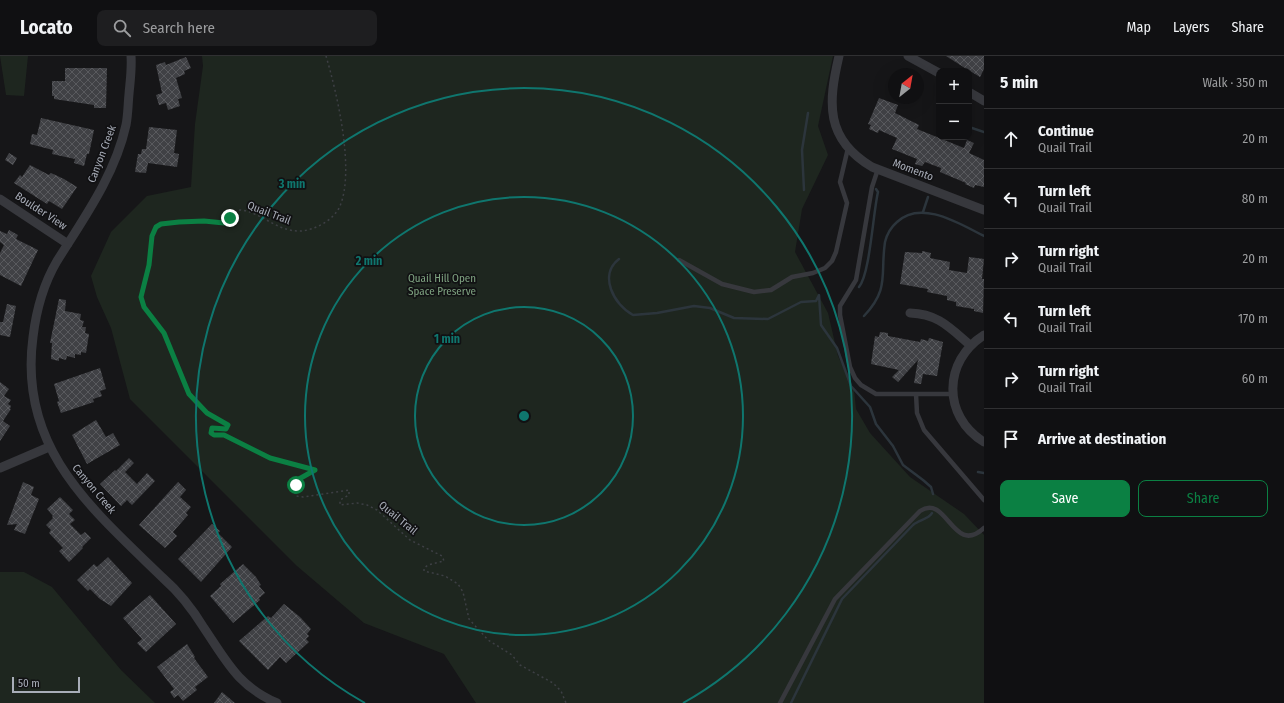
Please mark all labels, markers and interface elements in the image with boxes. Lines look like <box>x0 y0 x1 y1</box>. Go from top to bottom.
search box <box>97 10 377 46</box>
text: Locato <box>20 16 73 39</box>
icon: search <box>111 17 133 39</box>
text: Search here <box>143 19 215 37</box>
text: Map <box>1127 19 1151 36</box>
text: Layers <box>1173 19 1209 36</box>
text: Share <box>1231 19 1264 36</box>
north arrow <box>888 68 924 104</box>
map controls <box>936 68 972 140</box>
button: + <box>936 68 972 104</box>
text: 5 min <box>1000 72 1038 93</box>
text: Walk · 350 m <box>1202 75 1268 90</box>
button: − <box>936 104 972 140</box>
text: Continue <box>1038 122 1094 140</box>
street label: Canyon Creek <box>85 123 119 185</box>
icon: ahead <box>1000 128 1022 150</box>
text: 20 m <box>1242 131 1268 146</box>
text: Quail Trail <box>1038 140 1092 155</box>
street label: Momento <box>891 156 935 184</box>
text: 3 min <box>278 177 305 191</box>
text: Turn left <box>1038 182 1091 200</box>
icon: left <box>1000 188 1022 210</box>
street label: Boulder View <box>13 189 69 233</box>
text: 80 m <box>1242 191 1268 206</box>
street label: Quail Trail <box>245 199 293 227</box>
text: Quail Trail <box>1038 200 1092 215</box>
route end <box>221 209 239 227</box>
text: Turn right <box>1038 242 1099 260</box>
icon: right <box>1000 248 1022 270</box>
text: 20 m <box>1242 251 1268 266</box>
text: 2 min <box>355 254 382 268</box>
text: Quail Trail <box>1038 260 1092 275</box>
park label: Quail Hill Open Space Preserve <box>408 272 476 298</box>
text: Turn left <box>1038 302 1091 320</box>
icon: left <box>1000 308 1022 330</box>
text: 170 m <box>1238 311 1268 326</box>
text: Quail Trail <box>1038 320 1092 335</box>
text: 1 min <box>434 332 460 346</box>
text: Turn right <box>1038 362 1099 380</box>
icon: right <box>1000 368 1022 390</box>
text: 60 m <box>1242 371 1268 386</box>
text: Quail Trail <box>1038 380 1092 395</box>
centre of rings <box>517 409 531 423</box>
icon: arrive <box>1000 428 1022 450</box>
text: Arrive at destination <box>1038 430 1166 448</box>
street label: Canyon Creek <box>70 462 119 517</box>
route start <box>287 476 305 494</box>
button: Save <box>1000 480 1130 517</box>
button: Share <box>1138 480 1268 517</box>
street label: Quail Trail <box>376 499 420 537</box>
scale bar <box>12 675 80 694</box>
text: 50 m <box>18 677 40 690</box>

